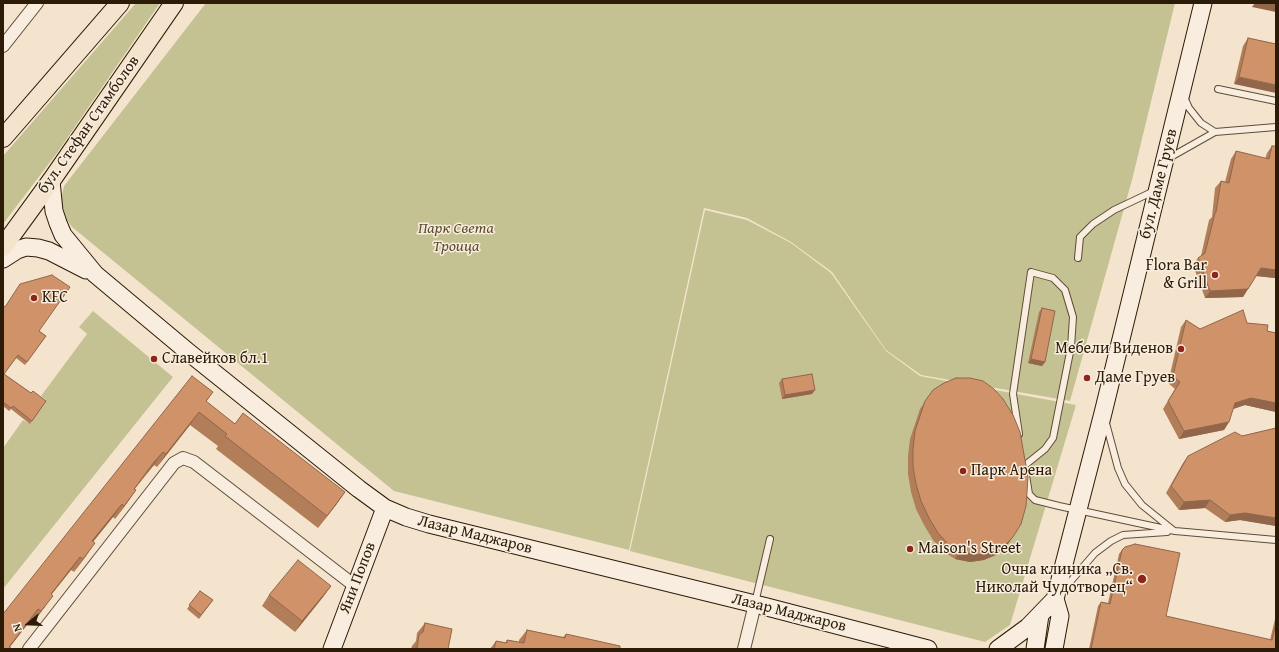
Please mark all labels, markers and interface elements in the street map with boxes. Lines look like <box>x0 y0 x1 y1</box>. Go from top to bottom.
street label: бул. Стефан Стамболов <box>34 52 144 198</box>
street label: бул. Даме Груев <box>1136 127 1182 241</box>
park label: Парк Света Троица <box>418 219 494 257</box>
place label: Flora Bar & Grill <box>1146 256 1207 294</box>
marker: Flora Bar & Grill <box>1210 270 1220 280</box>
place label: KFC <box>42 288 68 308</box>
marker: KFC <box>29 293 39 303</box>
place label: Мебели Виденов <box>1055 339 1173 359</box>
marker: Мебели Виденов <box>1176 344 1186 354</box>
place label: Славейков бл.1 <box>162 349 268 369</box>
marker: Славейков бл.1 <box>149 354 159 364</box>
place label: Даме Груев <box>1095 368 1175 388</box>
marker: Даме Груев <box>1082 373 1092 383</box>
place label: Парк Арена <box>971 461 1052 481</box>
marker: Парк Арена <box>958 466 968 476</box>
street label: Лазар Маджаров <box>416 511 534 559</box>
street label: Яни Попов <box>336 539 380 617</box>
place label: Maison's Street <box>918 539 1021 559</box>
marker: Maison's Street <box>905 544 915 554</box>
place label: Oчна клиника „Св. Николай Чудотворец“ <box>976 560 1133 598</box>
marker: Oчна клиника „Св. Николай Чудотворец“ <box>1136 573 1148 585</box>
street label: Лазар Маджаров <box>730 589 848 637</box>
north arrow <box>8 604 48 644</box>
text: N <box>8 622 25 634</box>

